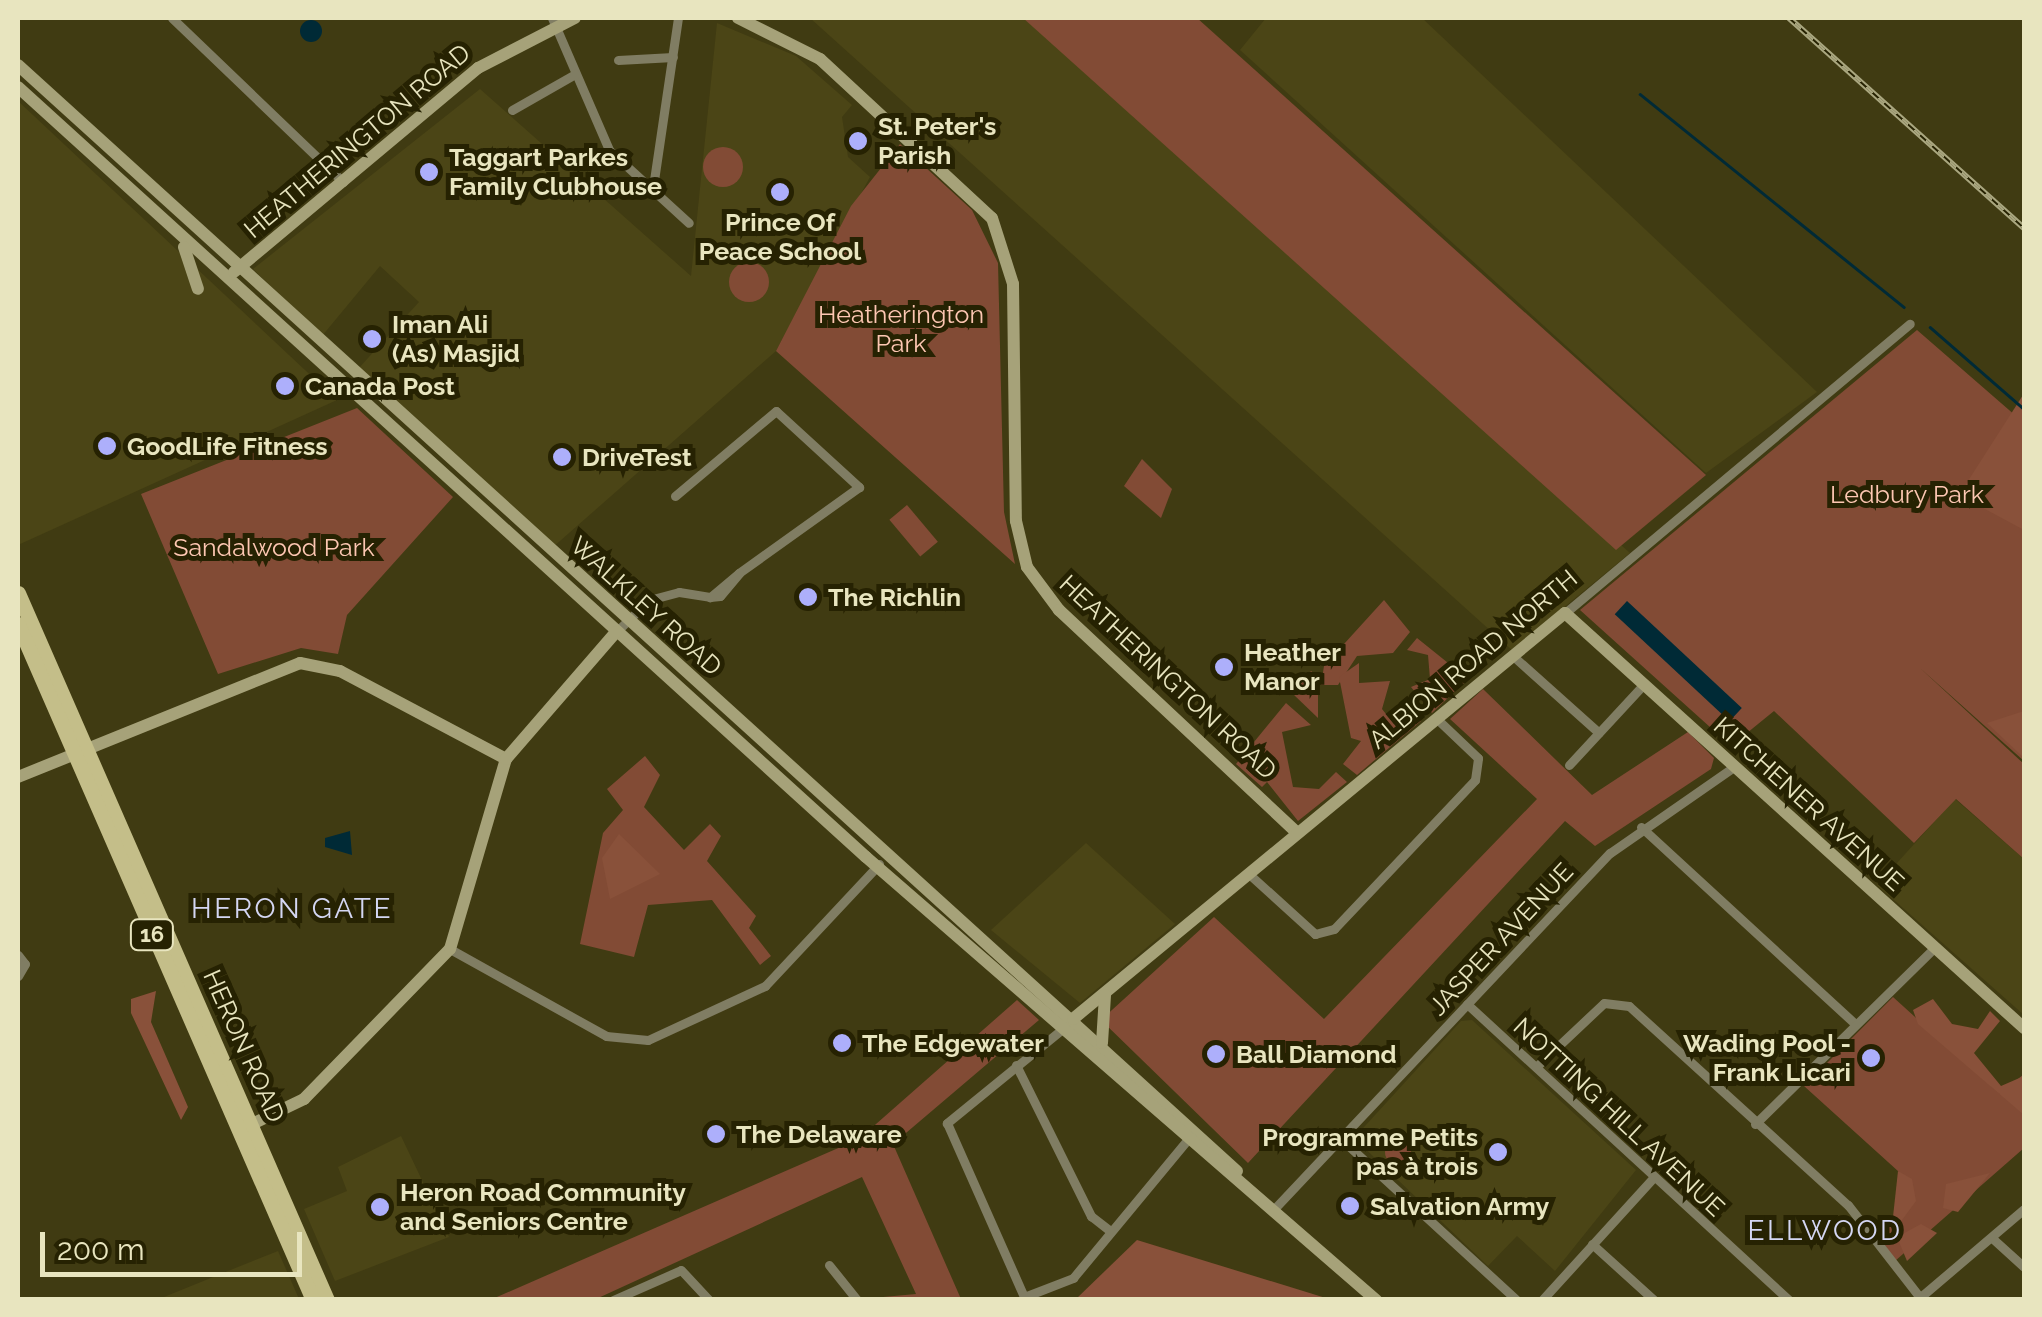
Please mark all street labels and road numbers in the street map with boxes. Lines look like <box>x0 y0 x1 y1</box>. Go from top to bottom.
street label: HEATHERINGTON ROAD <box>238 38 476 244</box>
street label: WALKLEY ROAD <box>564 530 728 682</box>
street label: ALBION ROAD NORTH <box>1363 563 1583 755</box>
street label: HEATHERINGTON ROAD <box>1053 569 1283 785</box>
street label: KITCHENER AVENUE <box>1708 711 1910 897</box>
street label: JASPER AVENUE <box>1423 856 1579 1022</box>
road number: 16 <box>130 918 174 952</box>
street label: HERON ROAD <box>197 965 291 1127</box>
street label: NOTTING HILL AVENUE <box>1507 1011 1731 1223</box>

